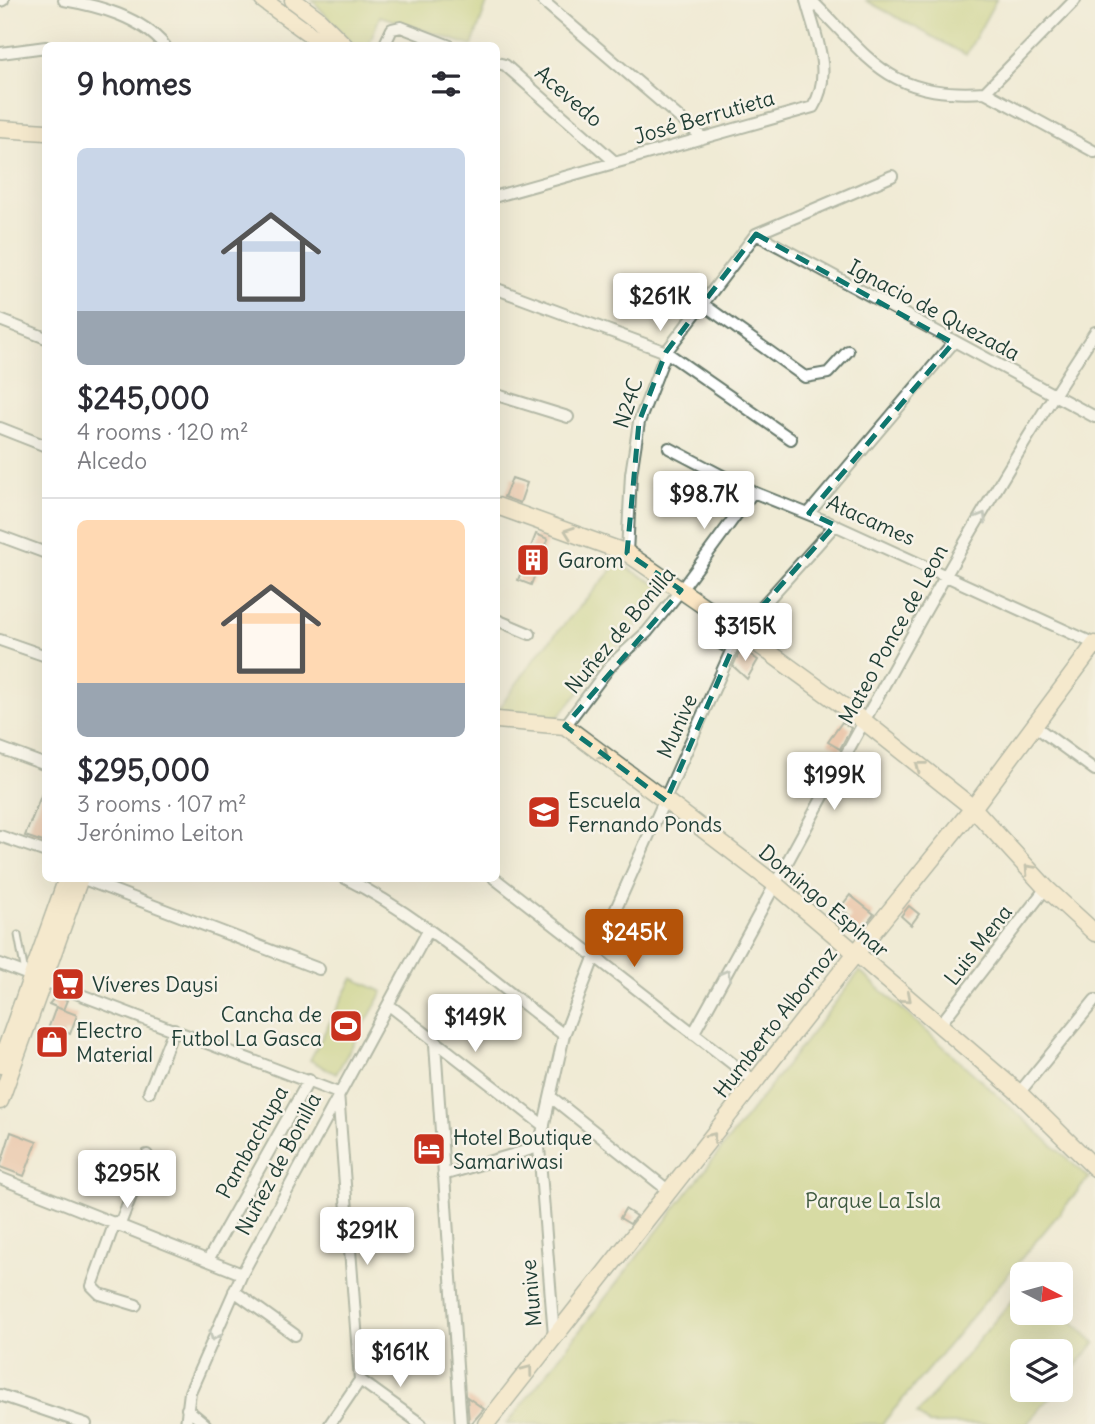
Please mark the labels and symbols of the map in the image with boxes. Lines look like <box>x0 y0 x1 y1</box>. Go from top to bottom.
street label: Acevedo <box>530 59 608 133</box>
street label: José Berrutieta <box>631 84 777 150</box>
street label: Ignacio de Quezada <box>843 253 1025 367</box>
pin: $261K <box>611 274 709 333</box>
street label: N24C <box>607 374 649 432</box>
pin: $98.7K <box>647 472 761 531</box>
street label: Atacames <box>823 489 919 551</box>
one-way arrow <box>973 512 986 525</box>
one-way arrow <box>564 526 576 540</box>
street label: Mateo Ponce de Leon <box>832 539 954 729</box>
building icon: Garom <box>514 541 552 579</box>
place label: Garom <box>558 547 624 574</box>
street label: Nuñez de Bonilla <box>559 561 681 699</box>
pin: $315K <box>696 604 794 663</box>
street label: Munive <box>651 690 703 762</box>
one-way arrow <box>596 747 609 759</box>
pin: $199K <box>785 752 883 812</box>
one-way arrow <box>915 761 927 774</box>
place label: Escuela Fernando Ponds <box>568 787 722 838</box>
school or university icon: Escuela Fernando Ponds <box>525 793 563 831</box>
street label: Domingo Espinar <box>753 839 895 964</box>
one-way arrow <box>1024 864 1037 877</box>
street label: Luis Mena <box>938 899 1018 991</box>
pin: $245K <box>585 909 683 969</box>
street label: Humberto Albornoz <box>707 941 843 1103</box>
supermarket icon: Víveres Daysi <box>49 965 87 1003</box>
one-way arrow <box>718 969 731 982</box>
place label: Víveres Daysi <box>92 971 218 998</box>
one-way arrow <box>899 989 912 1002</box>
pin: $149K <box>426 995 524 1054</box>
place label: Cancha de Futbol La Gasca <box>171 1001 322 1052</box>
sports icon: Cancha de Futbol La Gasca <box>327 1007 365 1045</box>
place label: Electro Material <box>76 1017 153 1068</box>
shop icon: Electro Material <box>33 1023 71 1061</box>
street label: Pambachupa <box>210 1081 294 1203</box>
street label: Nuñez de Bonilla <box>229 1088 327 1240</box>
place label: Hotel Boutique Samariwasi <box>453 1124 592 1175</box>
hotel icon: Hotel Boutique Samariwasi <box>410 1130 448 1168</box>
one-way arrow <box>703 1133 716 1145</box>
pin: $295K <box>78 1150 176 1210</box>
park label: Parque La Isla <box>805 1187 941 1214</box>
pin: $291K <box>318 1208 416 1267</box>
street label: Munive <box>515 1258 547 1328</box>
north arrow <box>1010 1262 1073 1325</box>
one-way arrow <box>208 1329 222 1342</box>
pin: $161K <box>351 1330 449 1389</box>
one-way arrow <box>519 1365 532 1378</box>

